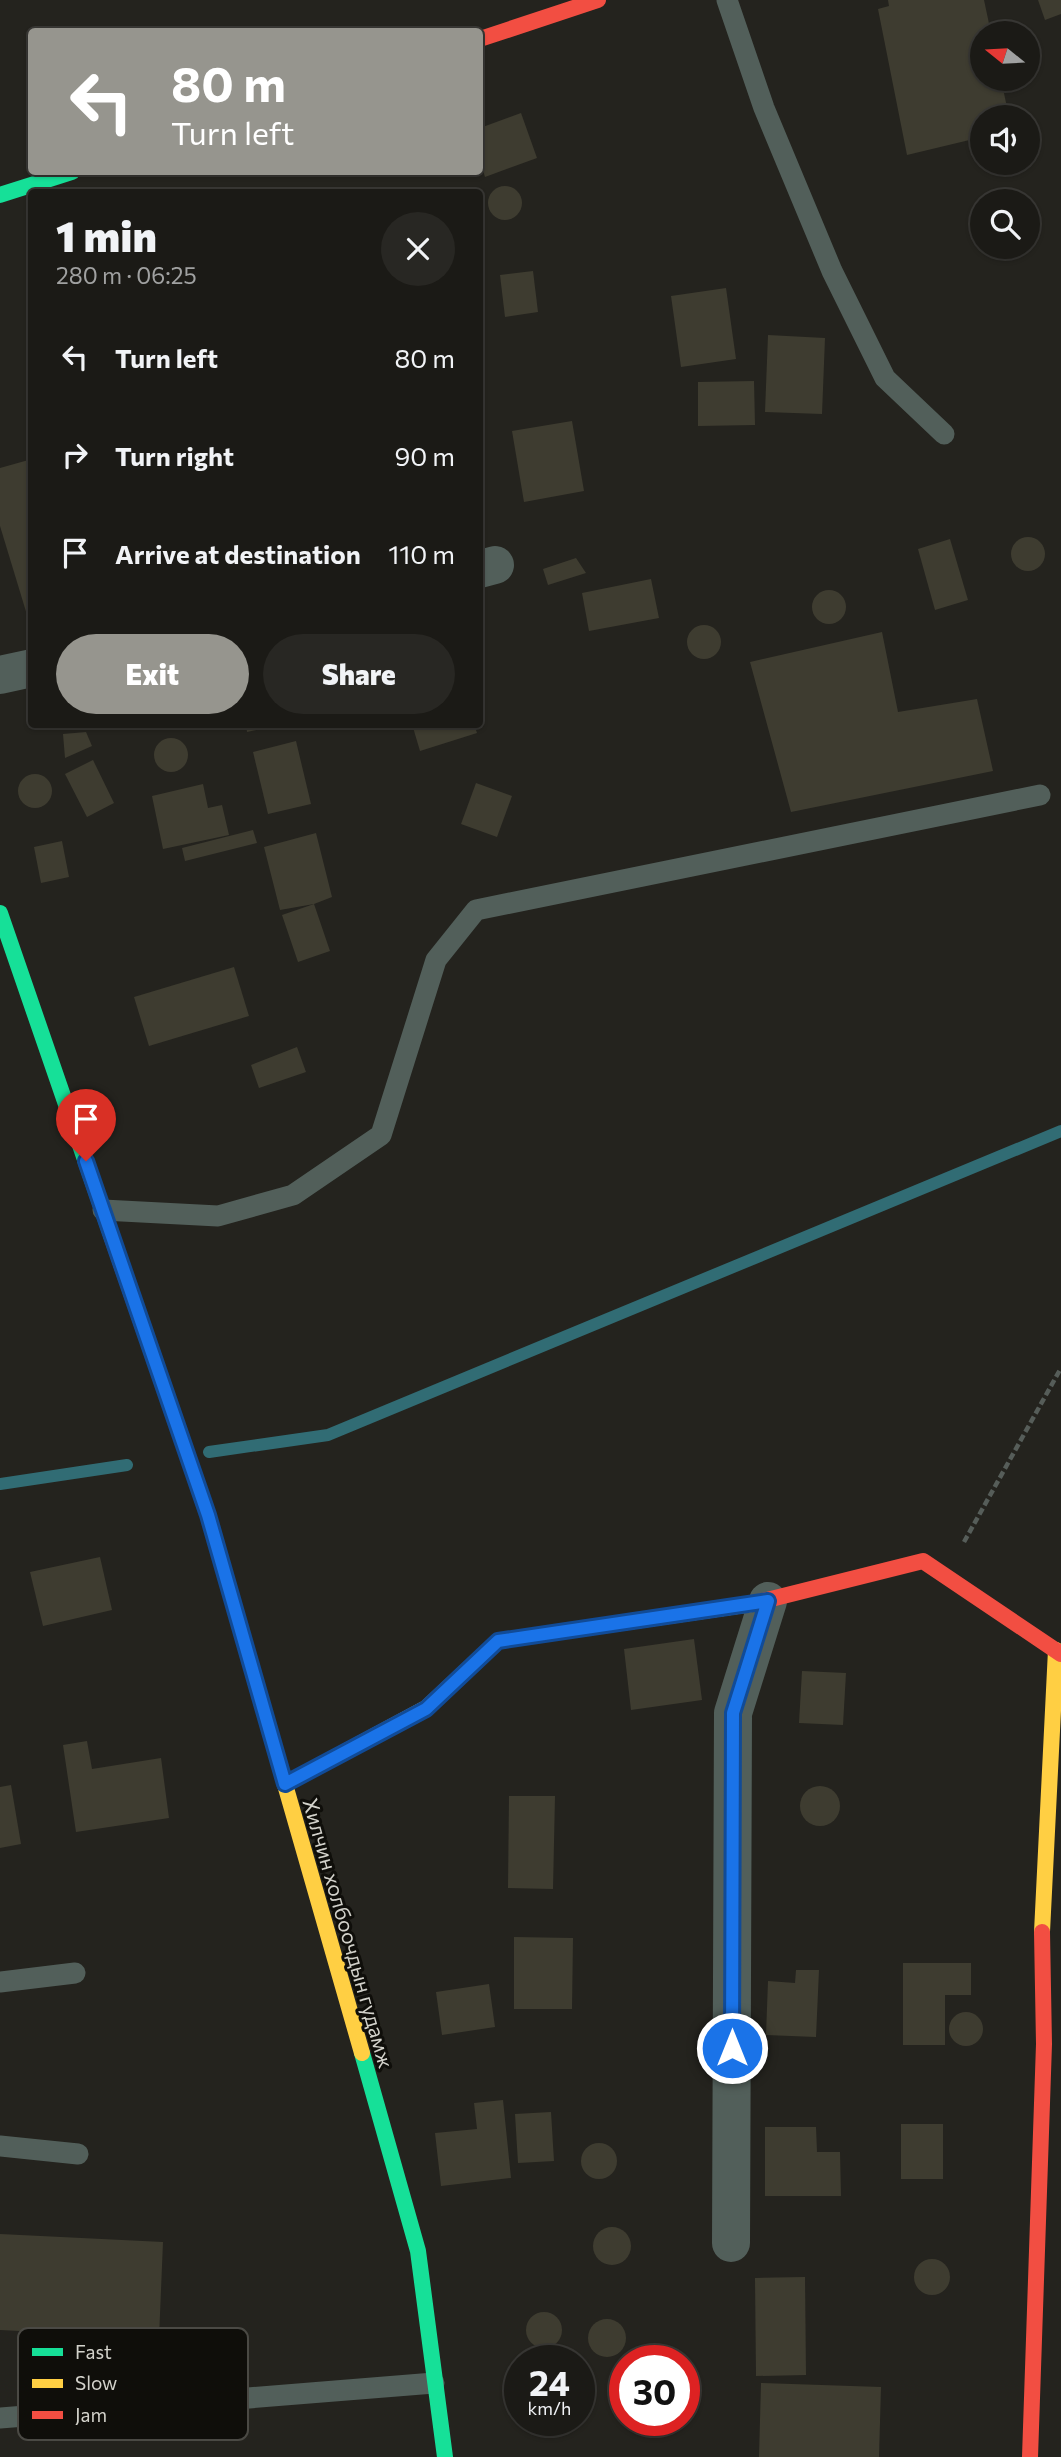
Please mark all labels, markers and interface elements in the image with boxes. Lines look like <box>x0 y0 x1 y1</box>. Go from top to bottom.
north arrow <box>970 21 1040 91</box>
map controls <box>970 21 1040 259</box>
text: 80 m <box>171 52 286 112</box>
icon: left <box>56 56 147 147</box>
button: sound <box>970 105 1040 175</box>
text: Turn left <box>171 112 295 152</box>
button: search <box>970 189 1040 259</box>
text: 1 min <box>56 209 157 261</box>
button: close <box>381 212 455 286</box>
text: 280 m · 06:25 <box>56 261 197 289</box>
icon: left <box>56 338 94 376</box>
text: Turn left <box>115 342 218 373</box>
text: 80 m <box>395 342 455 373</box>
icon: right <box>56 436 94 474</box>
text: Turn right <box>115 440 234 471</box>
text: 90 m <box>395 440 455 471</box>
icon: arrive <box>56 534 94 572</box>
text: Arrive at destination <box>115 538 361 569</box>
text: 110 m <box>388 538 455 569</box>
button: Exit <box>56 634 249 714</box>
button: Share <box>263 634 455 714</box>
pin <box>56 1089 116 1161</box>
icon: arrive <box>67 1100 105 1138</box>
street label: Хилчин холбоочдын гудамж <box>298 1795 400 2071</box>
position arrow <box>695 2011 769 2085</box>
legend <box>18 2328 248 2440</box>
text: Fast <box>75 2340 112 2363</box>
speed limit sign: 30 <box>609 2345 700 2436</box>
text: 24 <box>529 2360 570 2403</box>
text: Slow <box>75 2371 117 2394</box>
text: km/h <box>528 2397 571 2419</box>
text: Jam <box>75 2403 107 2426</box>

